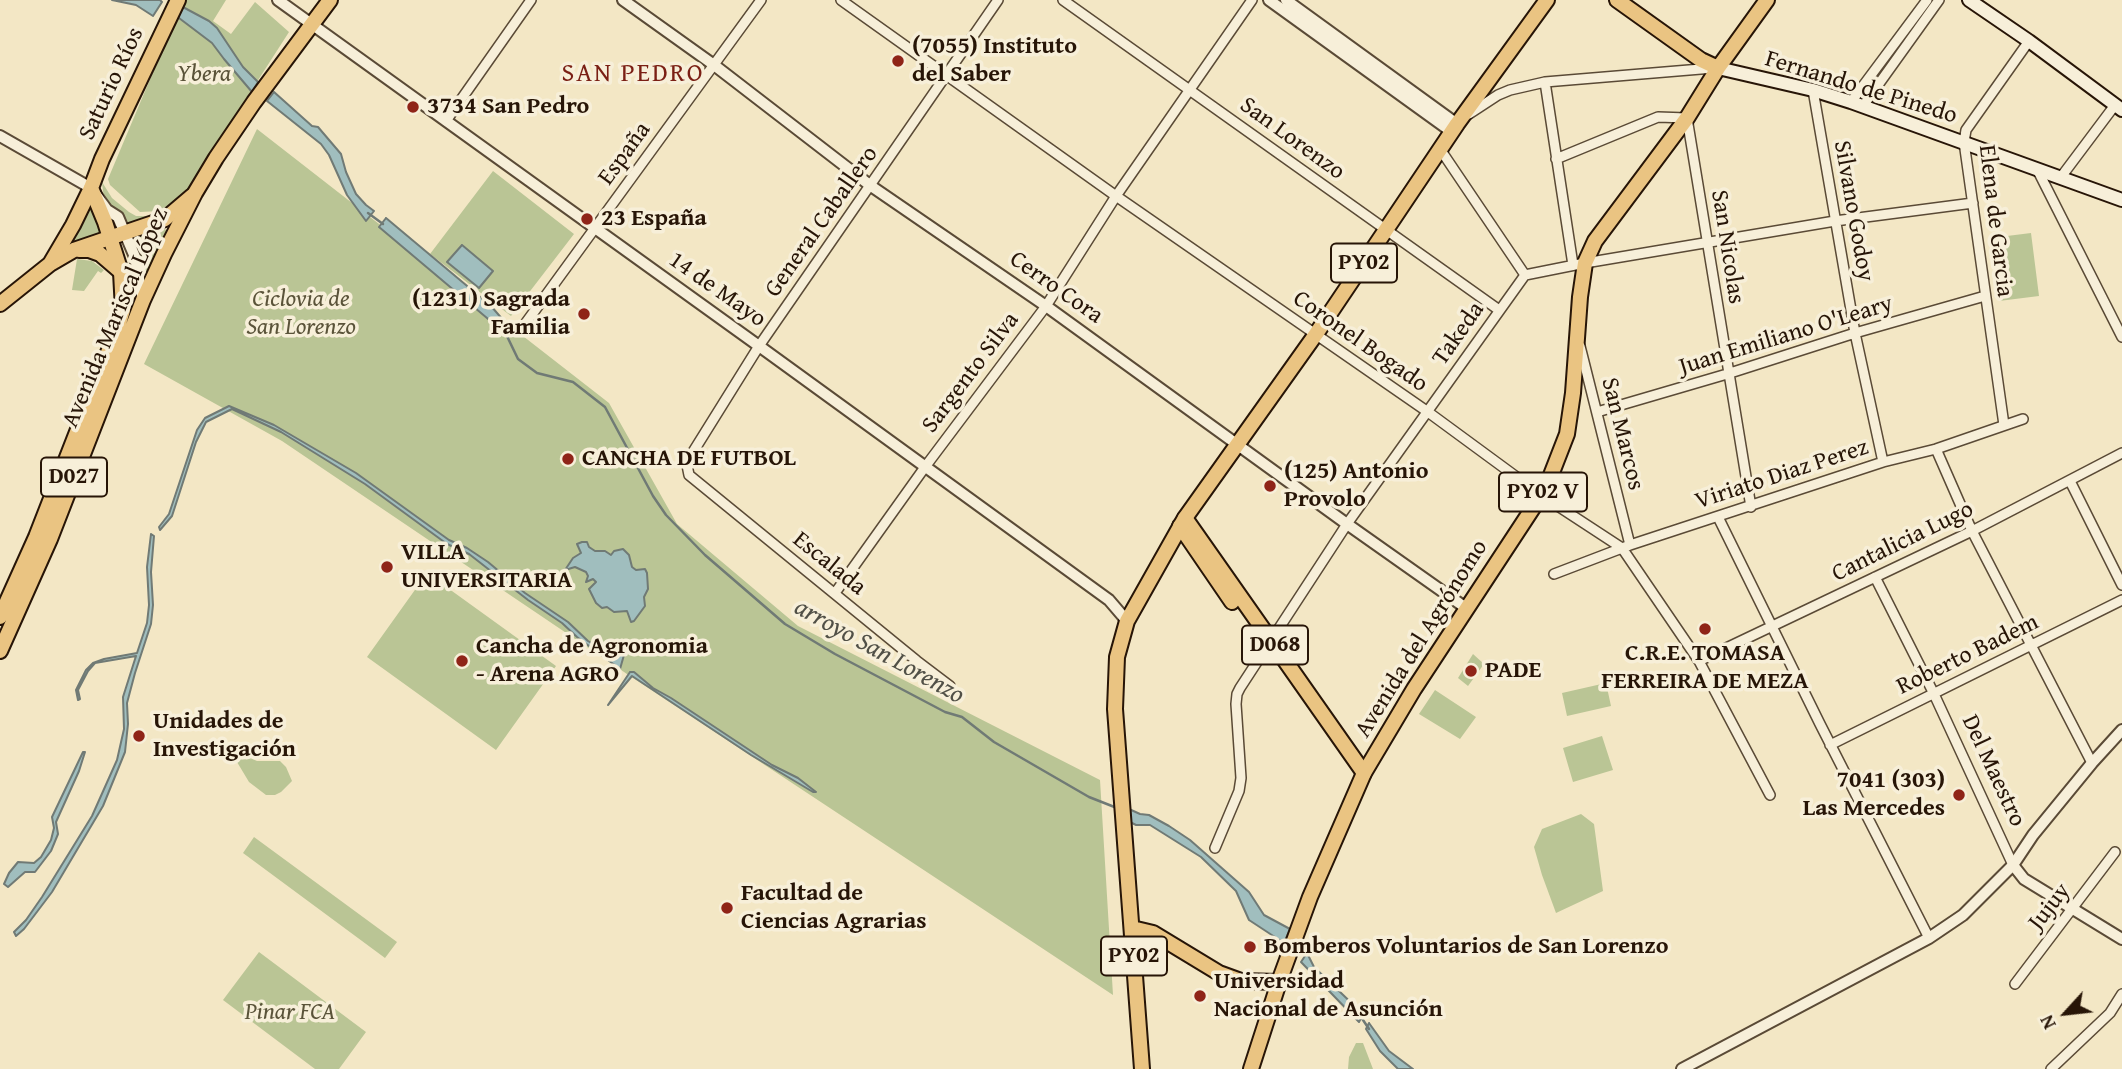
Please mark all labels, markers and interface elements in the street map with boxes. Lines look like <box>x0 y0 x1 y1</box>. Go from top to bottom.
street label: Saturio Ríos <box>73 23 151 145</box>
place label: (7055) Instituto del Saber <box>912 33 1077 89</box>
street label: Fernando de Pinedo <box>1761 45 1961 131</box>
marker: (7055) Instituto del Saber <box>890 53 906 69</box>
district label: SAN PEDRO <box>563 58 703 90</box>
park label: Ybera <box>177 61 231 89</box>
street label: San Lorenzo <box>1234 91 1350 187</box>
place label: 3734 San Pedro <box>427 93 589 121</box>
marker: 3734 San Pedro <box>405 99 421 115</box>
street label: España <box>593 117 657 191</box>
street label: Silvano Godoy <box>1826 138 1880 284</box>
street label: General Caballero <box>759 141 885 303</box>
street label: Elena de Garcia <box>1971 143 2019 299</box>
street label: San Nicolas <box>1704 188 1750 306</box>
street label: Avenida Mariscal López <box>57 204 175 432</box>
place label: 23 España <box>601 205 707 233</box>
marker: 23 España <box>579 211 595 227</box>
road number: PY02 <box>1331 244 1397 282</box>
street label: Cerro Cora <box>1004 245 1108 331</box>
street label: 14 de Mayo <box>663 246 771 334</box>
street label: Coronel Bogado <box>1287 285 1433 399</box>
park label: Ciclovia de San Lorenzo <box>246 286 356 342</box>
place label: (1231) Sagrada Familia <box>412 286 570 342</box>
street label: Juan Emiliano O'Leary <box>1676 290 1896 382</box>
street label: Takeda <box>1427 297 1491 371</box>
marker: (1231) Sagrada Familia <box>576 306 592 322</box>
street label: Sargento Silva <box>916 307 1026 439</box>
street label: San Marcos <box>1594 375 1650 493</box>
street label: Viriato Diaz Perez <box>1692 433 1872 517</box>
place label: CANCHA DE FUTBOL <box>582 445 796 473</box>
marker: CANCHA DE FUTBOL <box>560 451 576 467</box>
road number: D027 <box>41 457 107 496</box>
place label: (125) Antonio Provolo <box>1284 458 1429 514</box>
road number: PY02 V <box>1499 472 1587 512</box>
marker: (125) Antonio Provolo <box>1262 478 1278 494</box>
street label: Cantalicia Lugo <box>1827 495 1979 589</box>
street label: Escalada <box>787 526 871 602</box>
street label: Avenida del Agrónomo <box>1349 535 1495 743</box>
place label: VILLA UNIVERSITARIA <box>401 539 572 595</box>
marker: VILLA UNIVERSITARIA <box>379 559 395 575</box>
water label: arroyo San Lorenzo <box>789 592 969 712</box>
street label: Roberto Badem <box>1892 608 2044 702</box>
marker: C.R.E. TOMASA FERREIRA DE MEZA <box>1697 621 1713 637</box>
road number: D068 <box>1242 625 1308 664</box>
place label: Cancha de Agronomia - Arena AGRO <box>476 633 708 689</box>
place label: C.R.E. TOMASA FERREIRA DE MEZA <box>1601 640 1809 696</box>
marker: Cancha de Agronomia - Arena AGRO <box>454 653 470 669</box>
place label: PADE <box>1485 657 1541 685</box>
marker: PADE <box>1463 663 1479 679</box>
place label: Unidades de Investigación <box>153 708 296 764</box>
street label: Del Maestro <box>1955 711 2031 831</box>
marker: Unidades de Investigación <box>131 728 147 744</box>
place label: 7041 (303) Las Mercedes <box>1803 767 1945 823</box>
marker: 7041 (303) Las Mercedes <box>1951 787 1967 803</box>
street label: Jujuy <box>2023 878 2077 936</box>
place label: Facultad de Ciencias Agrarias <box>741 880 927 936</box>
marker: Facultad de Ciencias Agrarias <box>719 900 735 916</box>
place label: Bomberos Voluntarios de San Lorenzo <box>1264 933 1668 961</box>
road number: PY02 <box>1101 937 1167 976</box>
marker: Bomberos Voluntarios de San Lorenzo <box>1242 939 1258 955</box>
place label: Universidad Nacional de Asunción <box>1214 968 1443 1024</box>
north arrow <box>2031 978 2101 1048</box>
marker: Universidad Nacional de Asunción <box>1192 988 1208 1004</box>
park label: Pinar FCA <box>245 999 335 1027</box>
text: N <box>2032 1011 2063 1035</box>

